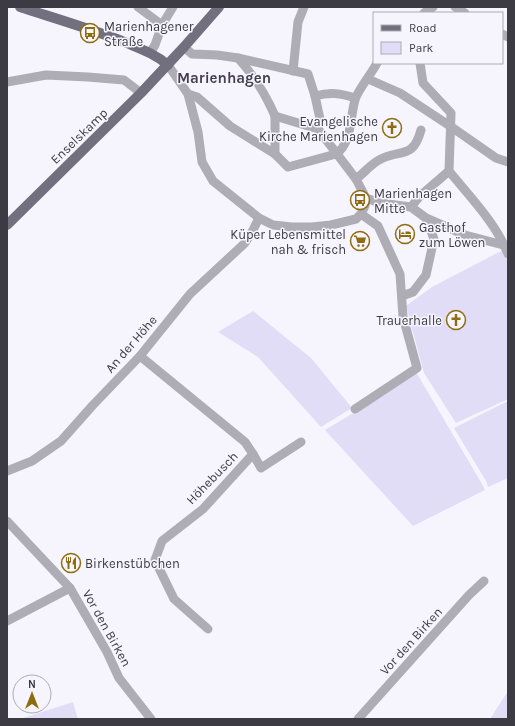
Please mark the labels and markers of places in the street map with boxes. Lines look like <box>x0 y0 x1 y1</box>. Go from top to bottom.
place label: Marienhagener Straße <box>104 19 194 49</box>
bus stop icon: Marienhagener Straße <box>79 22 101 44</box>
place label: Evangelische Kirche Marienhagen <box>259 114 378 144</box>
church icon: Evangelische Kirche Marienhagen <box>381 117 403 139</box>
place label: Marienhagen Mitte <box>374 186 452 216</box>
bus stop icon: Marienhagen Mitte <box>349 189 371 211</box>
place label: Gasthof zum Löwen <box>419 220 485 250</box>
hotel icon: Gasthof zum Löwen <box>394 223 416 245</box>
place label: Küper Lebensmittel nah & frisch <box>230 227 346 257</box>
supermarket icon: Küper Lebensmittel nah & frisch <box>349 230 371 252</box>
church icon: Trauerhalle <box>445 309 467 331</box>
place label: Trauerhalle <box>376 313 442 328</box>
restaurant icon: Birkenstübchen <box>60 552 82 574</box>
place label: Birkenstübchen <box>85 556 180 571</box>

